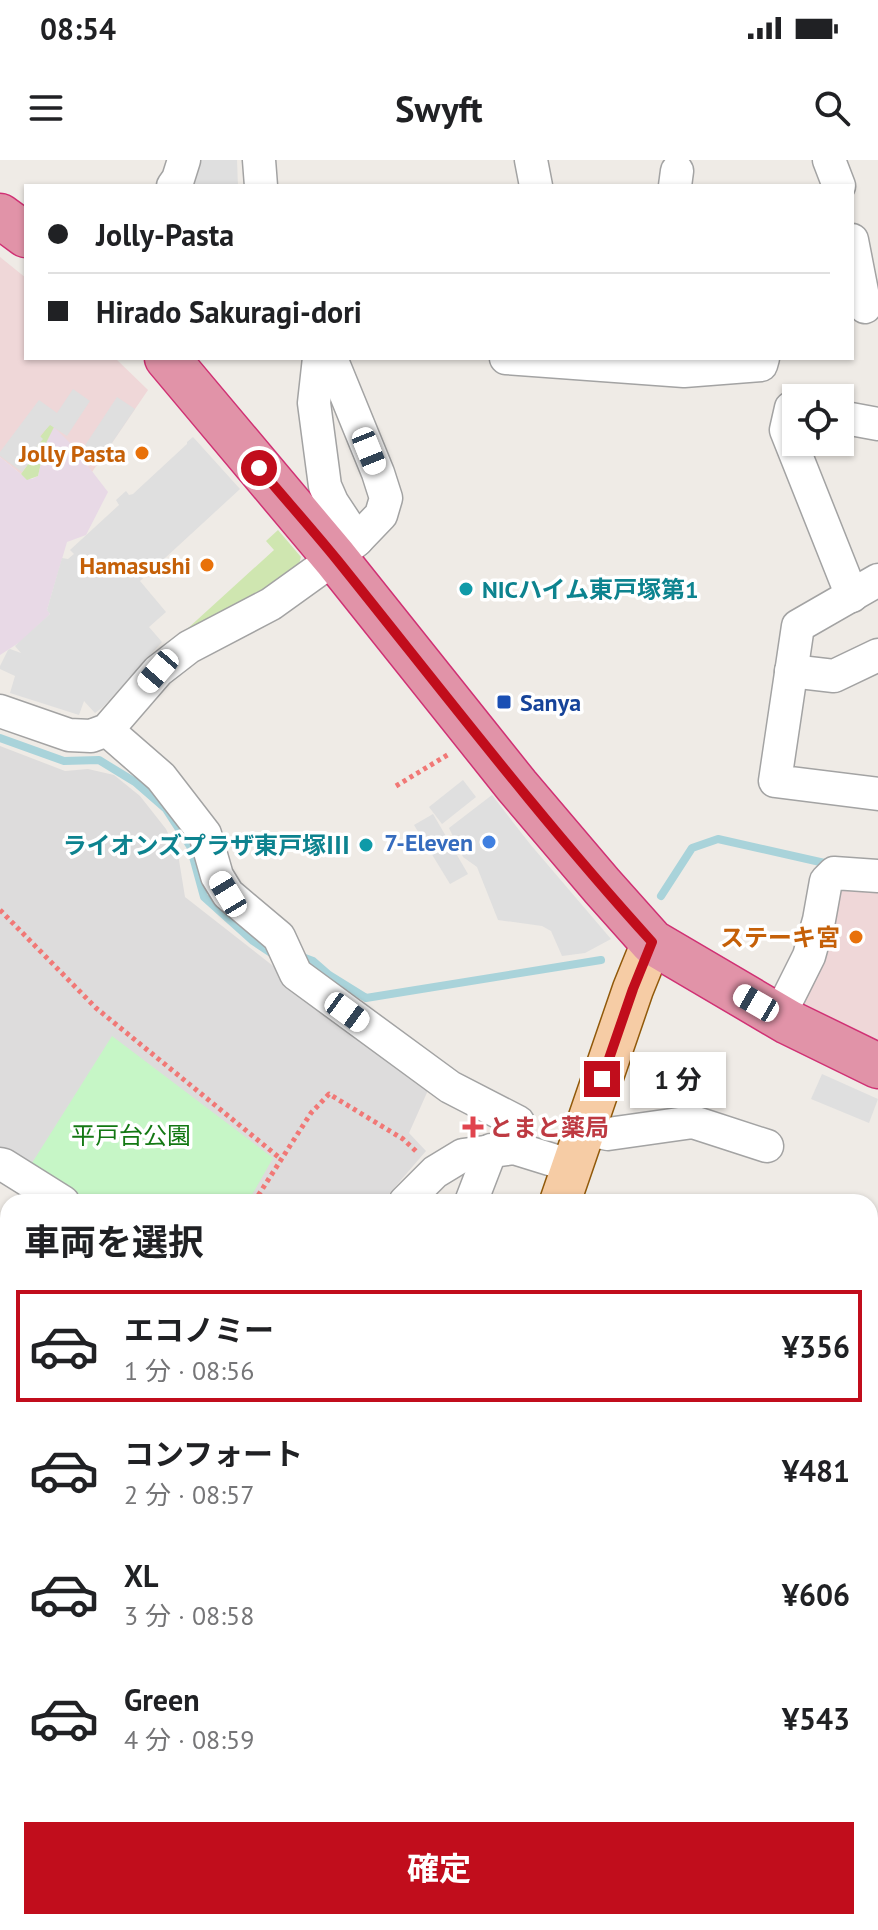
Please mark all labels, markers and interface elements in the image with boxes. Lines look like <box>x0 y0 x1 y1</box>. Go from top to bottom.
text: 08:54 <box>40 9 116 48</box>
text: Swyft <box>395 85 483 132</box>
icon: menu <box>24 86 68 130</box>
icon: search <box>810 86 854 130</box>
text: Jolly-Pasta <box>96 215 234 254</box>
text: Hirado Sakuragi-dori <box>96 292 362 331</box>
map controls <box>782 384 854 456</box>
button: locate <box>782 384 854 456</box>
car <box>349 424 389 478</box>
place label: Jolly Pasta <box>18 438 126 469</box>
marker: Jolly Pasta <box>133 444 151 462</box>
route start <box>241 450 277 486</box>
place label: Hamasushi <box>80 550 191 581</box>
marker: Hamasushi <box>198 556 216 574</box>
place label: NICハイム東戸塚第1 <box>482 574 699 605</box>
marker: NICハイム東戸塚第1 <box>457 580 475 598</box>
car <box>133 645 183 697</box>
place label: Sanya <box>520 687 581 718</box>
marker: Sanya <box>495 693 513 711</box>
place label: 7-Eleven <box>384 827 473 858</box>
place label: ライオンズプラザ東戸塚Ⅲ <box>62 830 350 861</box>
marker: 7-Eleven <box>480 833 498 851</box>
marker: ライオンズプラザ東戸塚Ⅲ <box>357 836 375 854</box>
car <box>205 867 251 921</box>
place label: ステーキ宮 <box>720 922 840 953</box>
marker: ステーキ宮 <box>847 928 865 946</box>
car <box>729 981 783 1025</box>
car <box>321 988 373 1036</box>
callout: 1 分 <box>630 1051 726 1107</box>
route end <box>584 1061 620 1097</box>
text: 1 分 <box>654 1063 702 1096</box>
place label: とまと薬局 <box>489 1112 609 1143</box>
marker: とまと薬局 <box>464 1118 482 1136</box>
park label: 平戸台公園 <box>71 1120 191 1151</box>
text: 車両を選択 <box>24 1218 204 1265</box>
icon: car <box>28 1310 100 1382</box>
text: エコノミー <box>124 1310 274 1349</box>
text: ¥356 <box>782 1327 850 1366</box>
text: 1 分 · 08:56 <box>124 1354 254 1387</box>
icon: car <box>28 1434 100 1506</box>
text: コンフォート <box>124 1434 303 1473</box>
text: ¥481 <box>782 1451 850 1490</box>
text: 2 分 · 08:57 <box>124 1478 254 1511</box>
text: XL <box>124 1556 158 1595</box>
icon: car <box>28 1558 100 1630</box>
text: ¥606 <box>782 1575 850 1614</box>
text: 3 分 · 08:58 <box>124 1599 254 1632</box>
text: Green <box>124 1680 199 1719</box>
icon: car <box>28 1682 100 1754</box>
text: ¥543 <box>782 1699 850 1738</box>
text: 4 分 · 08:59 <box>124 1723 254 1756</box>
button: 確定 <box>24 1822 854 1914</box>

